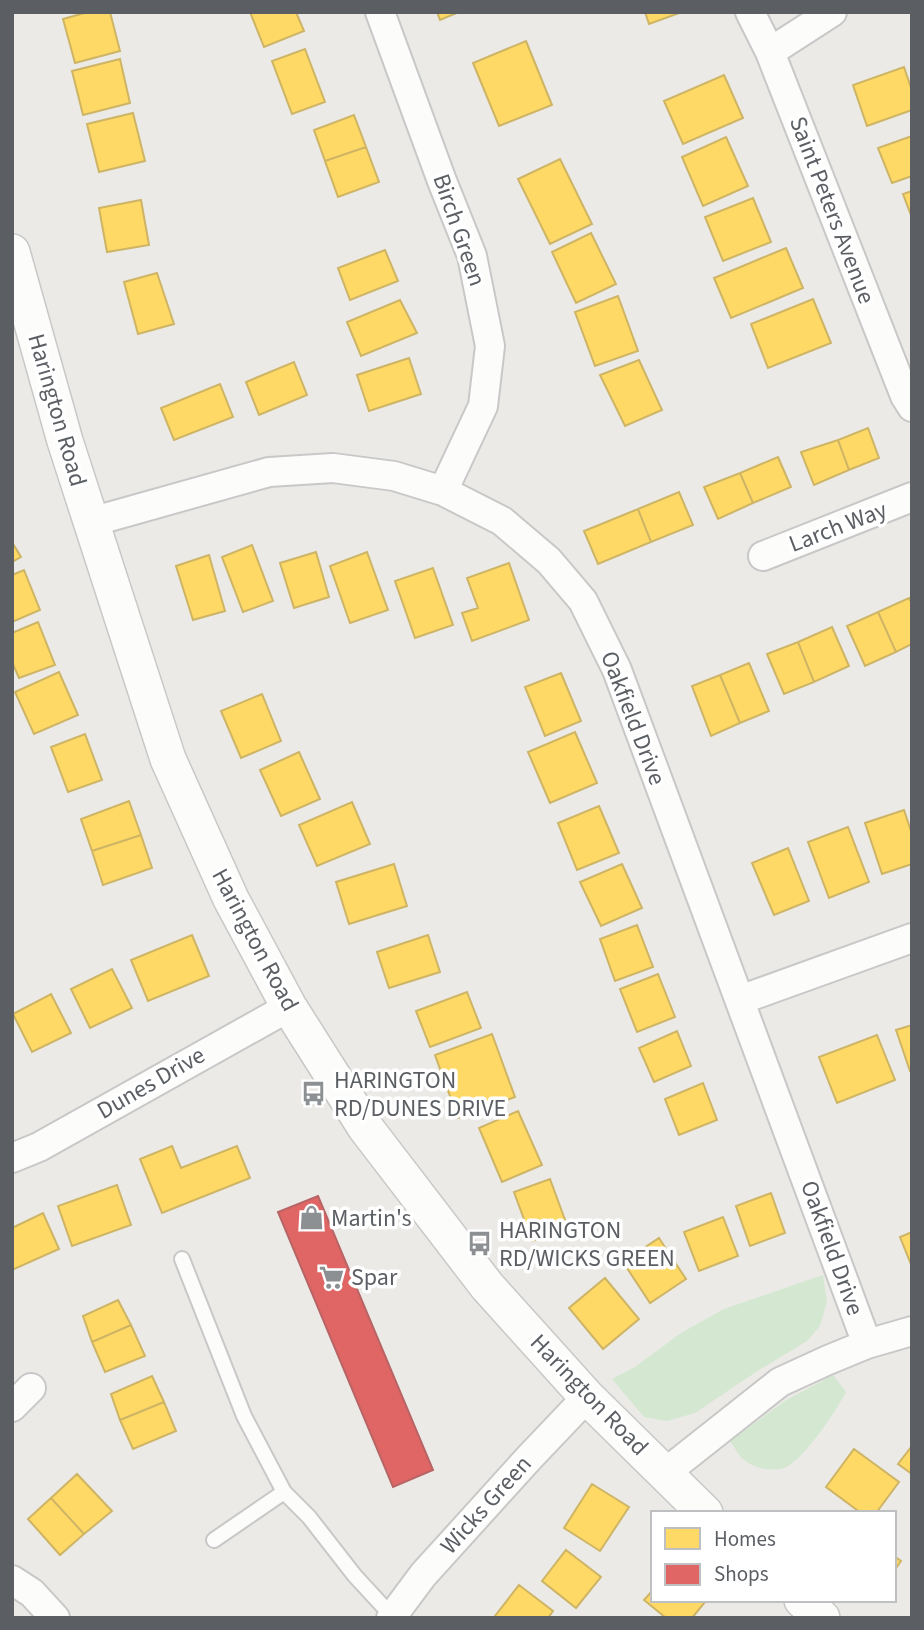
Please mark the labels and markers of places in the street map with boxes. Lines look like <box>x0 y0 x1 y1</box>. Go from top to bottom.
place label: HARINGTON RD/DUNES DRIVE <box>334 1063 506 1126</box>
bus stop icon: HARINGTON RD/DUNES DRIVE <box>300 1080 328 1108</box>
place label: Martin's <box>331 1201 412 1236</box>
shop icon: Martin's <box>297 1204 325 1232</box>
place label: HARINGTON RD/WICKS GREEN <box>499 1213 675 1276</box>
bus stop icon: HARINGTON RD/WICKS GREEN <box>465 1230 493 1258</box>
place label: Spar <box>351 1260 398 1295</box>
supermarket icon: Spar <box>317 1263 345 1291</box>

